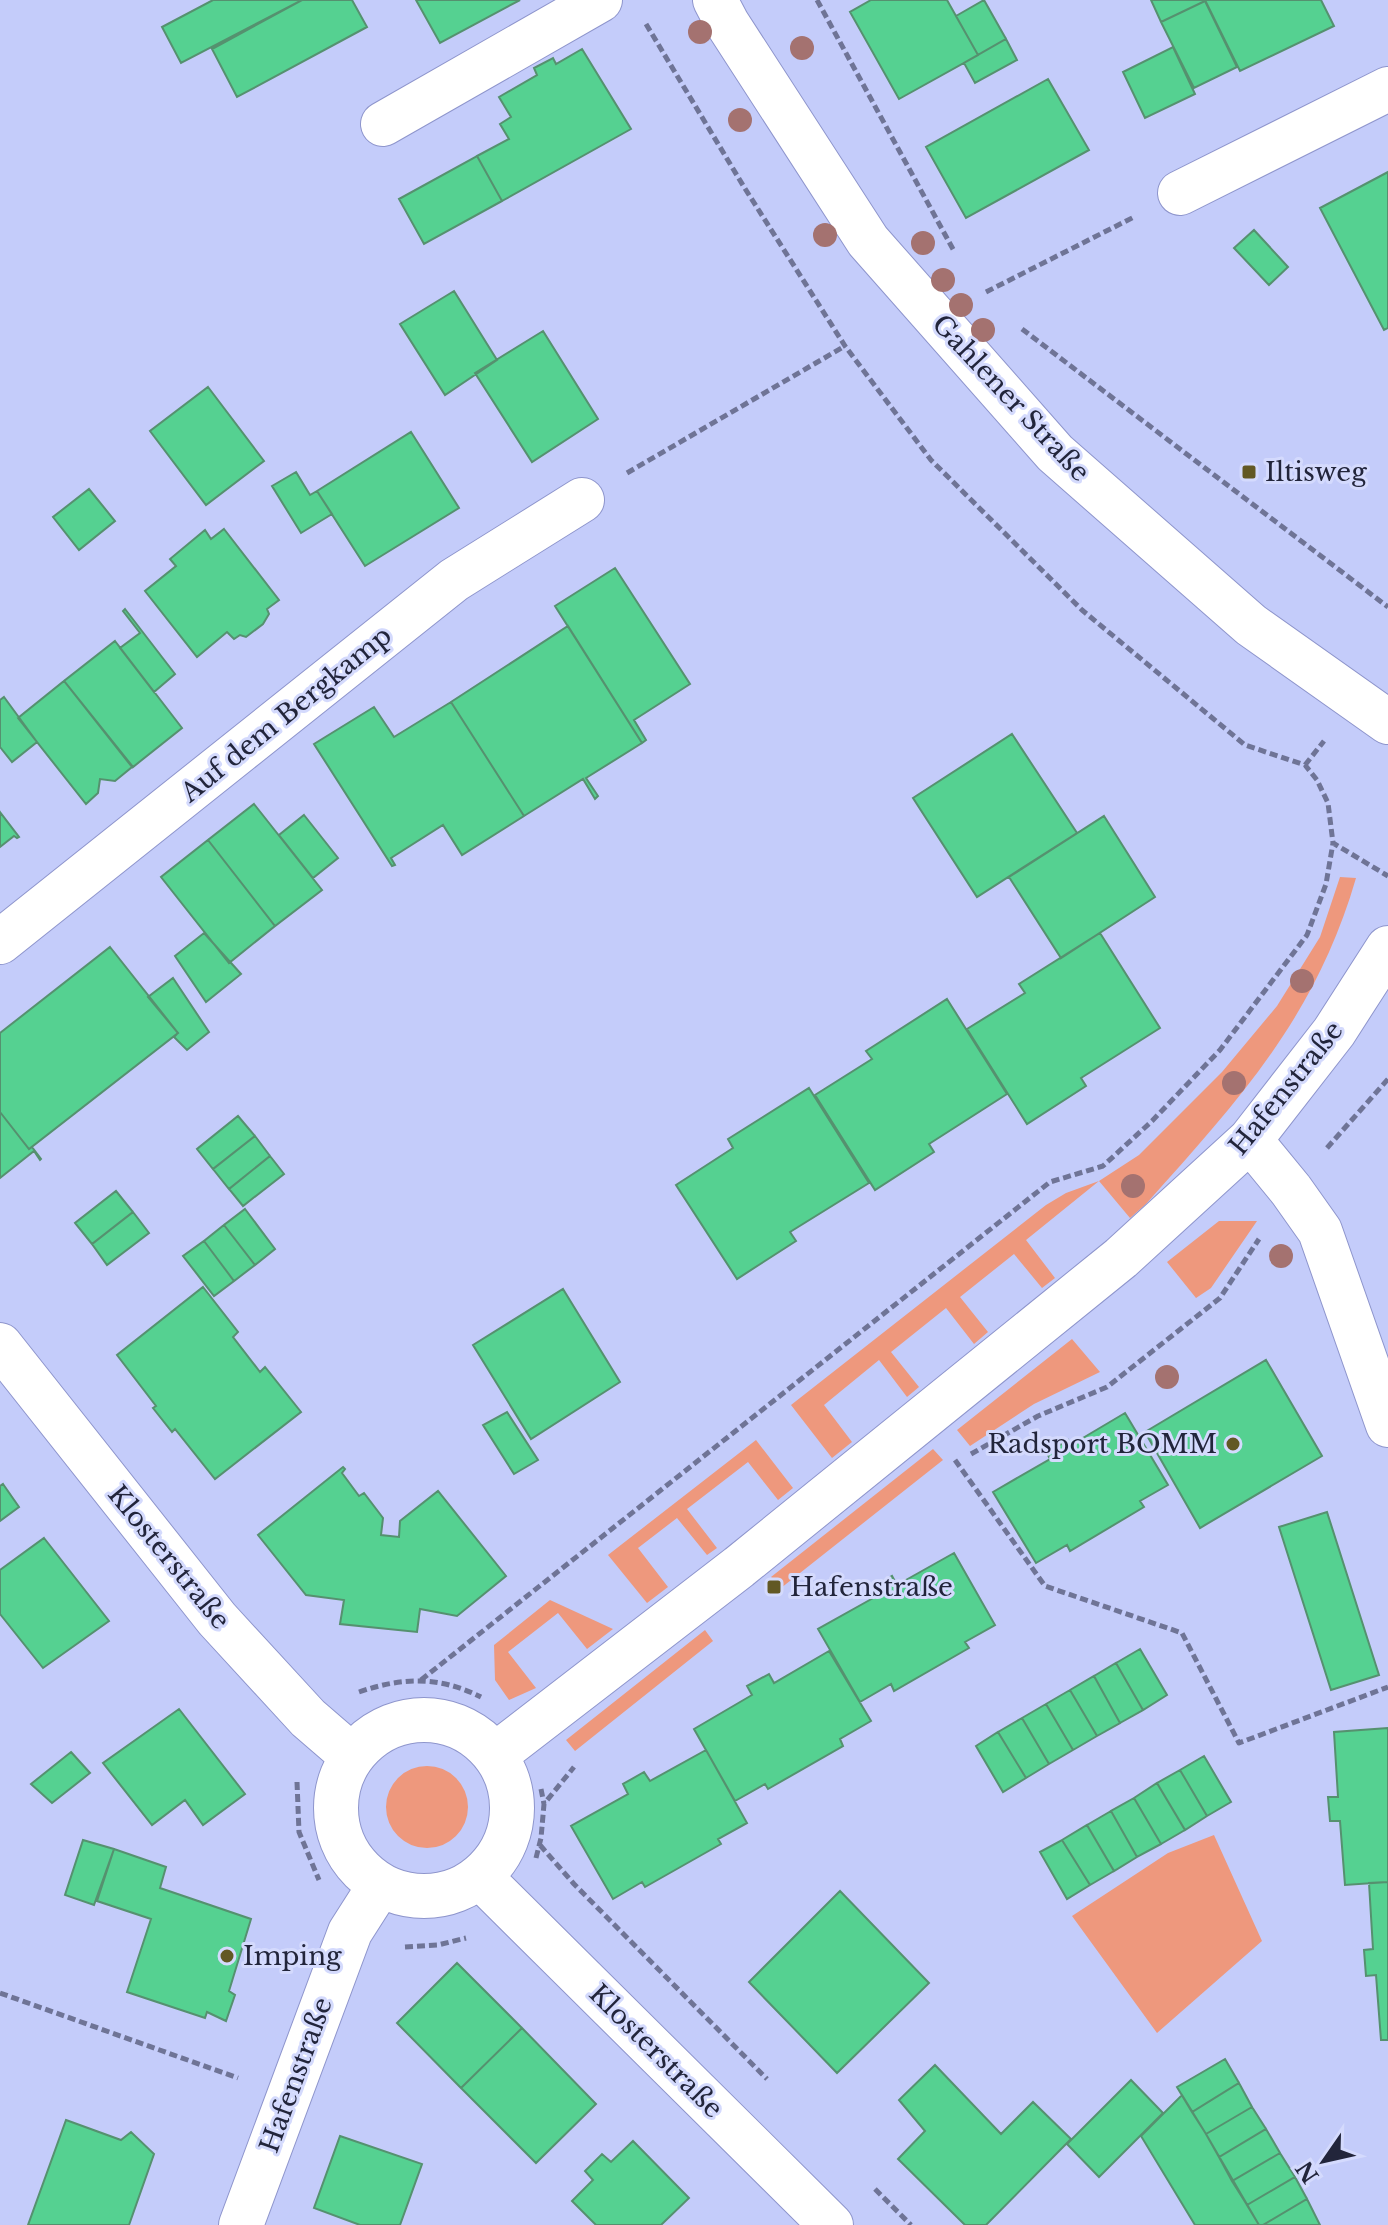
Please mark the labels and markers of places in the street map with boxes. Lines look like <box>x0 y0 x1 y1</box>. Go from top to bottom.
place label: Iltisweg <box>1265 456 1367 488</box>
marker: Iltisweg <box>1240 463 1258 481</box>
place label: Radsport BOMM <box>988 1428 1217 1460</box>
marker: Radsport BOMM <box>1224 1435 1242 1453</box>
place label: Hafenstraße <box>790 1571 953 1603</box>
marker: Hafenstraße <box>765 1578 783 1596</box>
place label: Imping <box>243 1940 342 1972</box>
marker: Imping <box>218 1947 236 1965</box>

